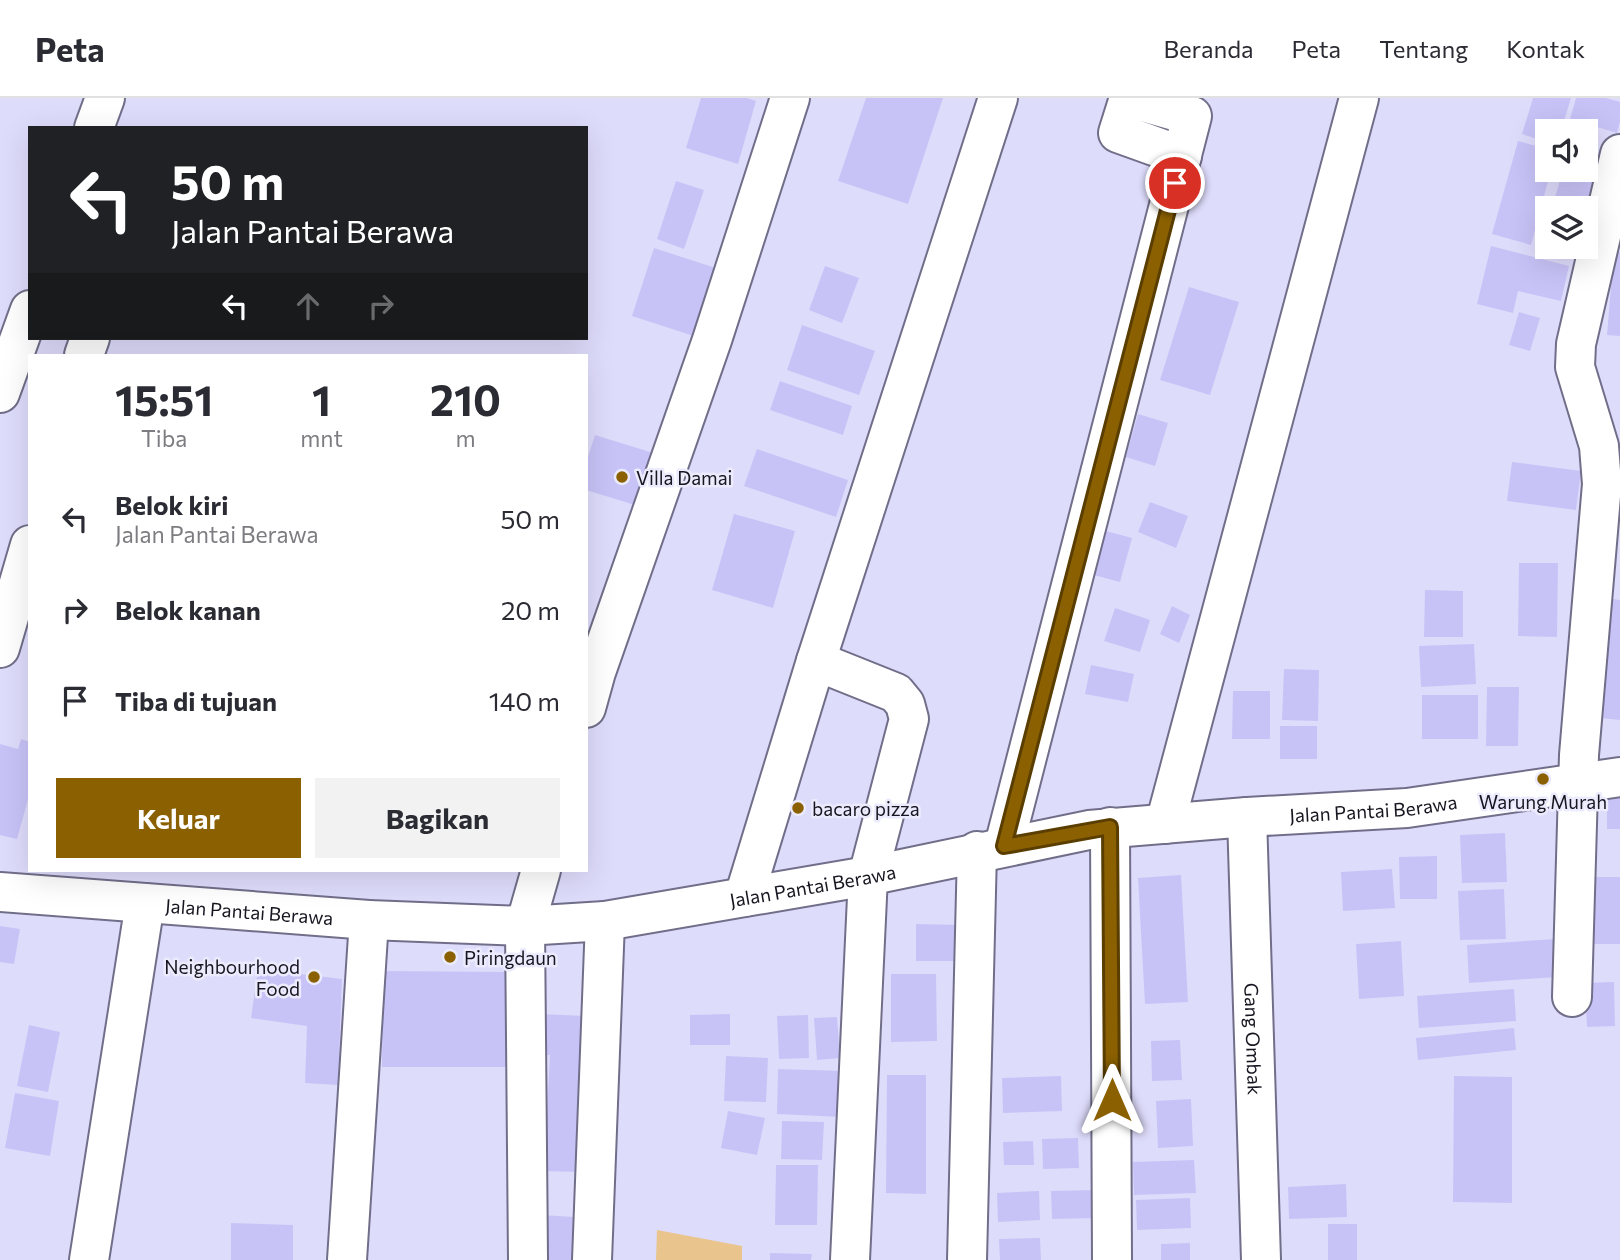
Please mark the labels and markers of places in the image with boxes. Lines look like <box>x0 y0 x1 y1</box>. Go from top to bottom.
pin <box>1145 153 1205 213</box>
place label: Villa Damai <box>636 466 732 489</box>
marker: Villa Damai <box>614 469 630 485</box>
marker: Warung Murah <box>1535 771 1551 787</box>
place label: Warung Murah <box>1479 790 1607 813</box>
place label: bacaro pizza <box>812 797 920 820</box>
marker: bacaro pizza <box>790 800 806 816</box>
place label: Piringdaun <box>464 946 557 969</box>
marker: Piringdaun <box>442 949 458 965</box>
place label: Neighbourhood Food <box>164 955 300 1000</box>
marker: Neighbourhood Food <box>306 969 322 985</box>

